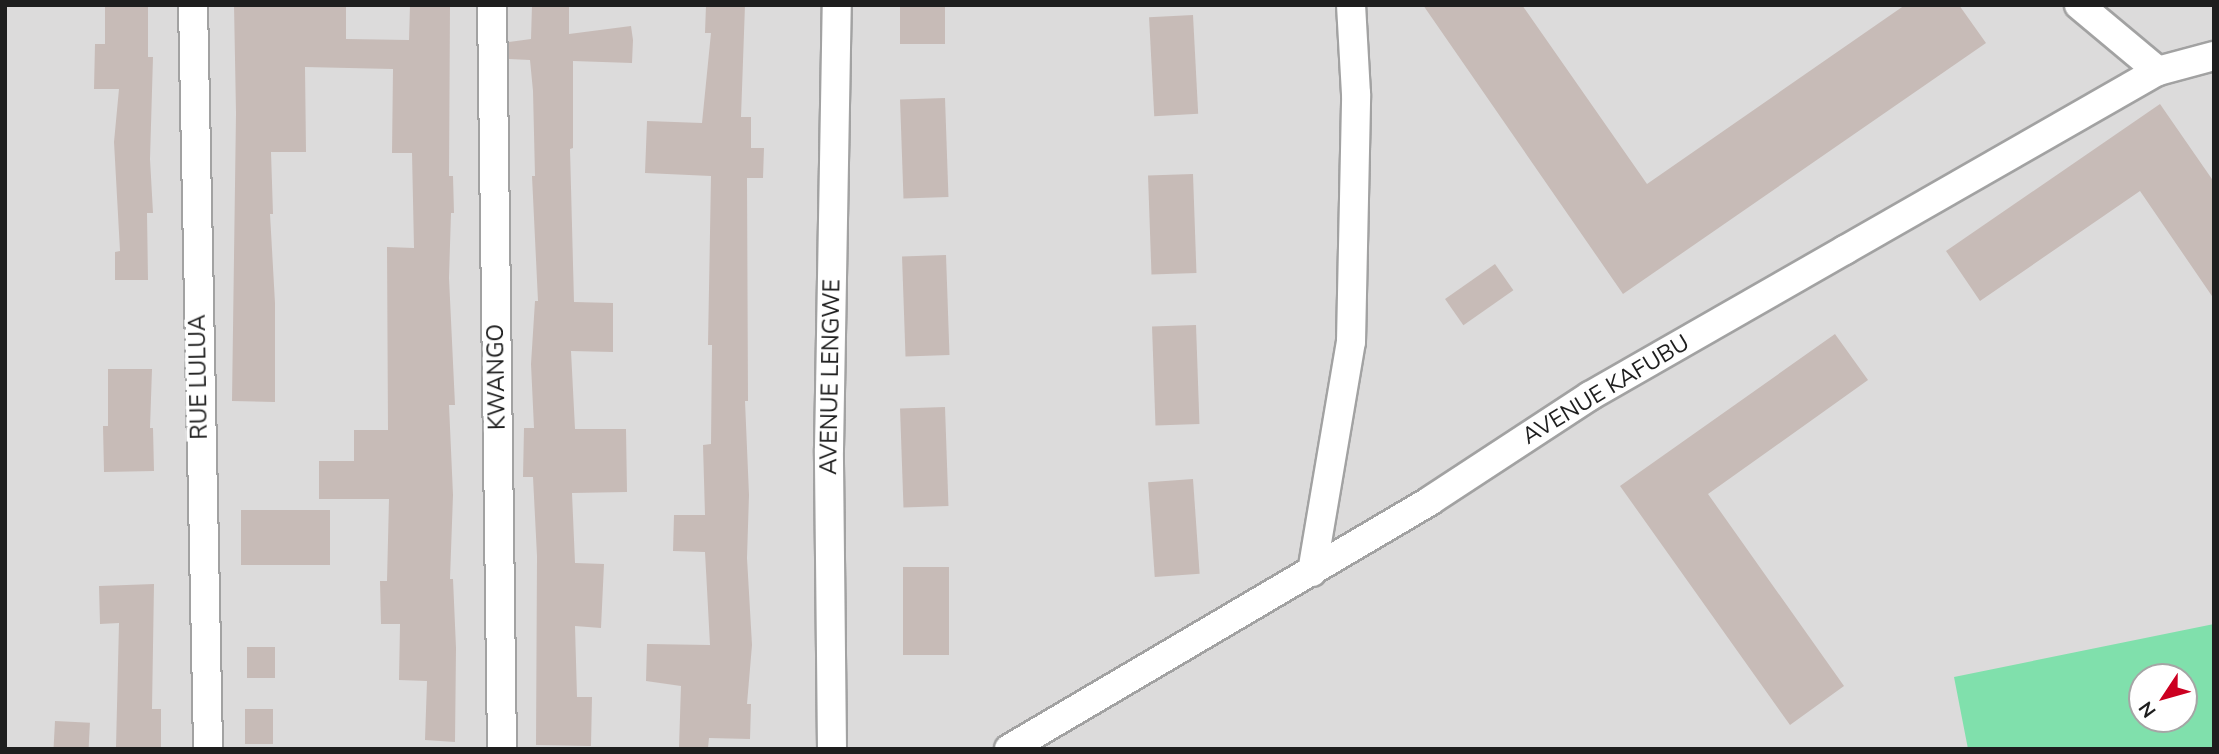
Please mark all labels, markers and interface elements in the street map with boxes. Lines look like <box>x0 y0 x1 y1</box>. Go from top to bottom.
street label: AVENUE LENGWE <box>815 279 847 475</box>
street label: RUE LULUA <box>184 314 214 440</box>
street label: KWANGO <box>482 324 512 430</box>
street label: AVENUE KAFUBU <box>1517 329 1695 451</box>
north arrow <box>2128 663 2198 733</box>
text: N <box>2133 696 2162 723</box>

